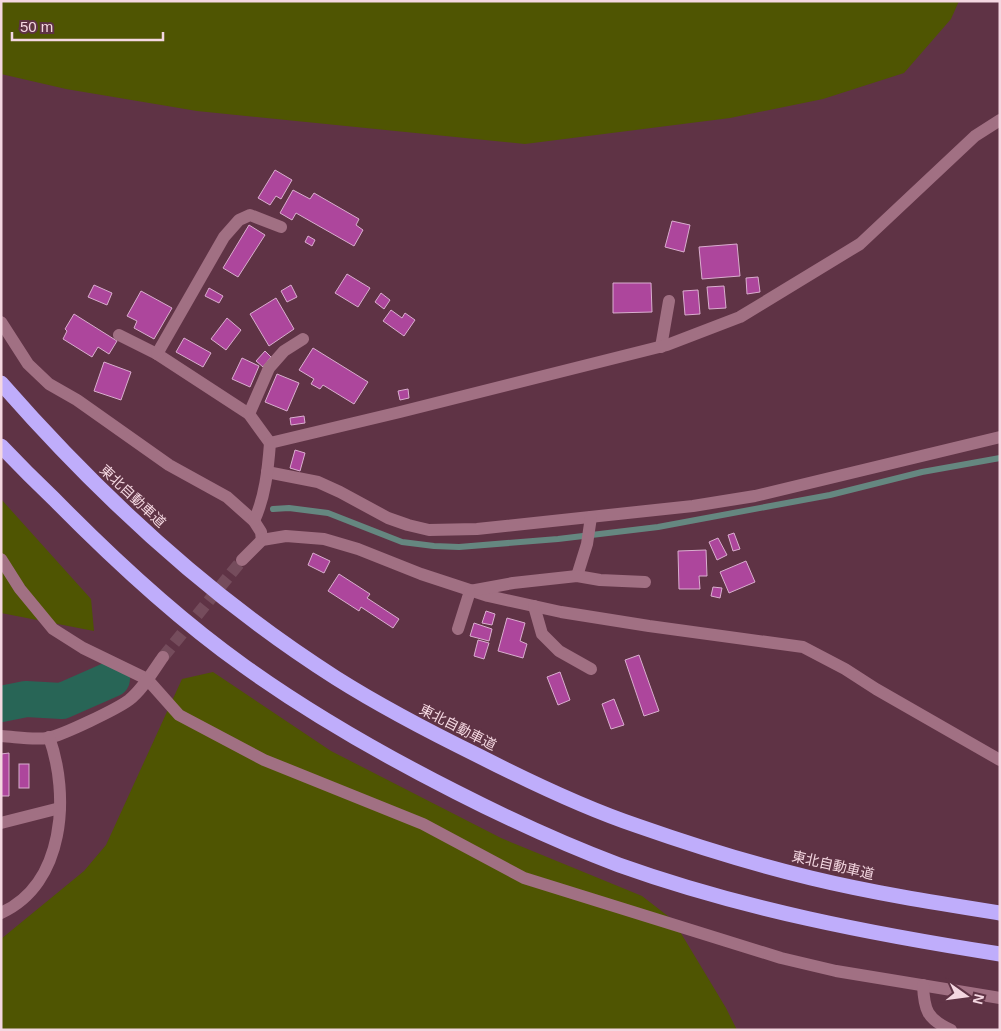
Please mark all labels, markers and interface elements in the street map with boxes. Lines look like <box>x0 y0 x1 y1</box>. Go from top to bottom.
scale bar <box>12 10 164 42</box>
text: 50 m <box>20 18 53 35</box>
street label: 東北自動車道 <box>97 462 169 530</box>
street label: 東北自動車道 <box>417 701 499 753</box>
street label: 東北自動車道 <box>790 848 876 882</box>
north arrow <box>941 971 991 1021</box>
text: N <box>970 992 988 1006</box>

